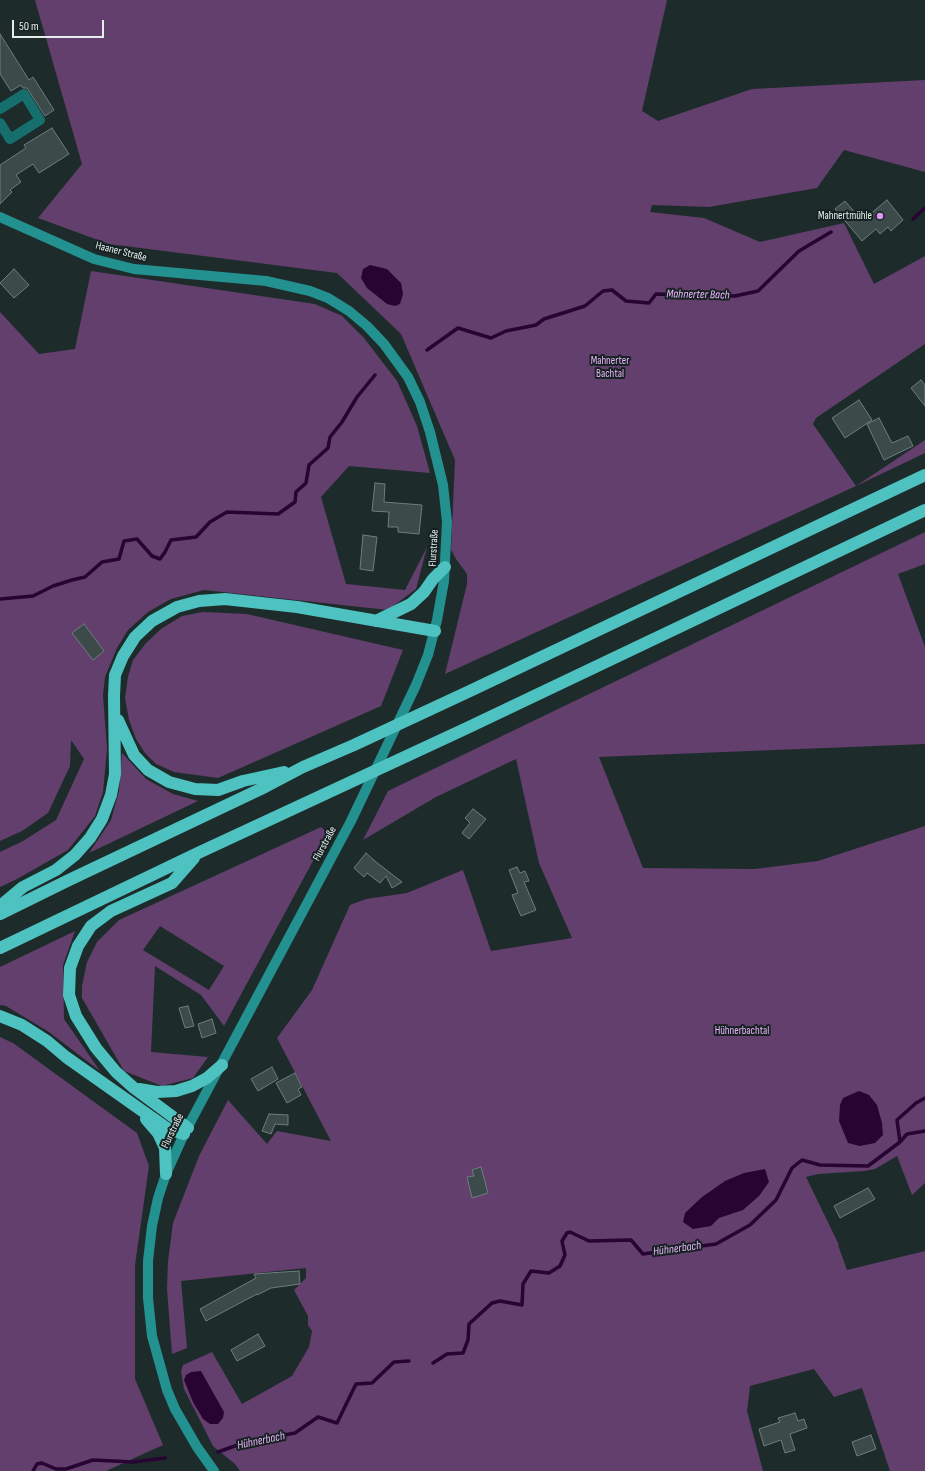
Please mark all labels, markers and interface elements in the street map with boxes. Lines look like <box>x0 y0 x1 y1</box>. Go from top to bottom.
scale bar <box>14 12 106 38</box>
text: 50 m <box>19 19 39 34</box>
place label: Mahnertmühle <box>818 209 872 223</box>
marker: Mahnertmühle <box>875 211 885 221</box>
street label: Haaner Straße <box>94 239 148 265</box>
water label: Mahnerter Bach <box>666 287 730 303</box>
park label: Mahnerter Bachtal <box>591 354 629 380</box>
street label: Flurstraße <box>426 529 442 567</box>
street label: Flurstraße <box>310 824 340 864</box>
park label: Hühnerbachtal <box>715 1024 769 1038</box>
street label: Flurstraße <box>159 1111 187 1151</box>
water label: Hühnerbach <box>652 1238 702 1260</box>
water label: Hühnerbach <box>236 1429 286 1453</box>

